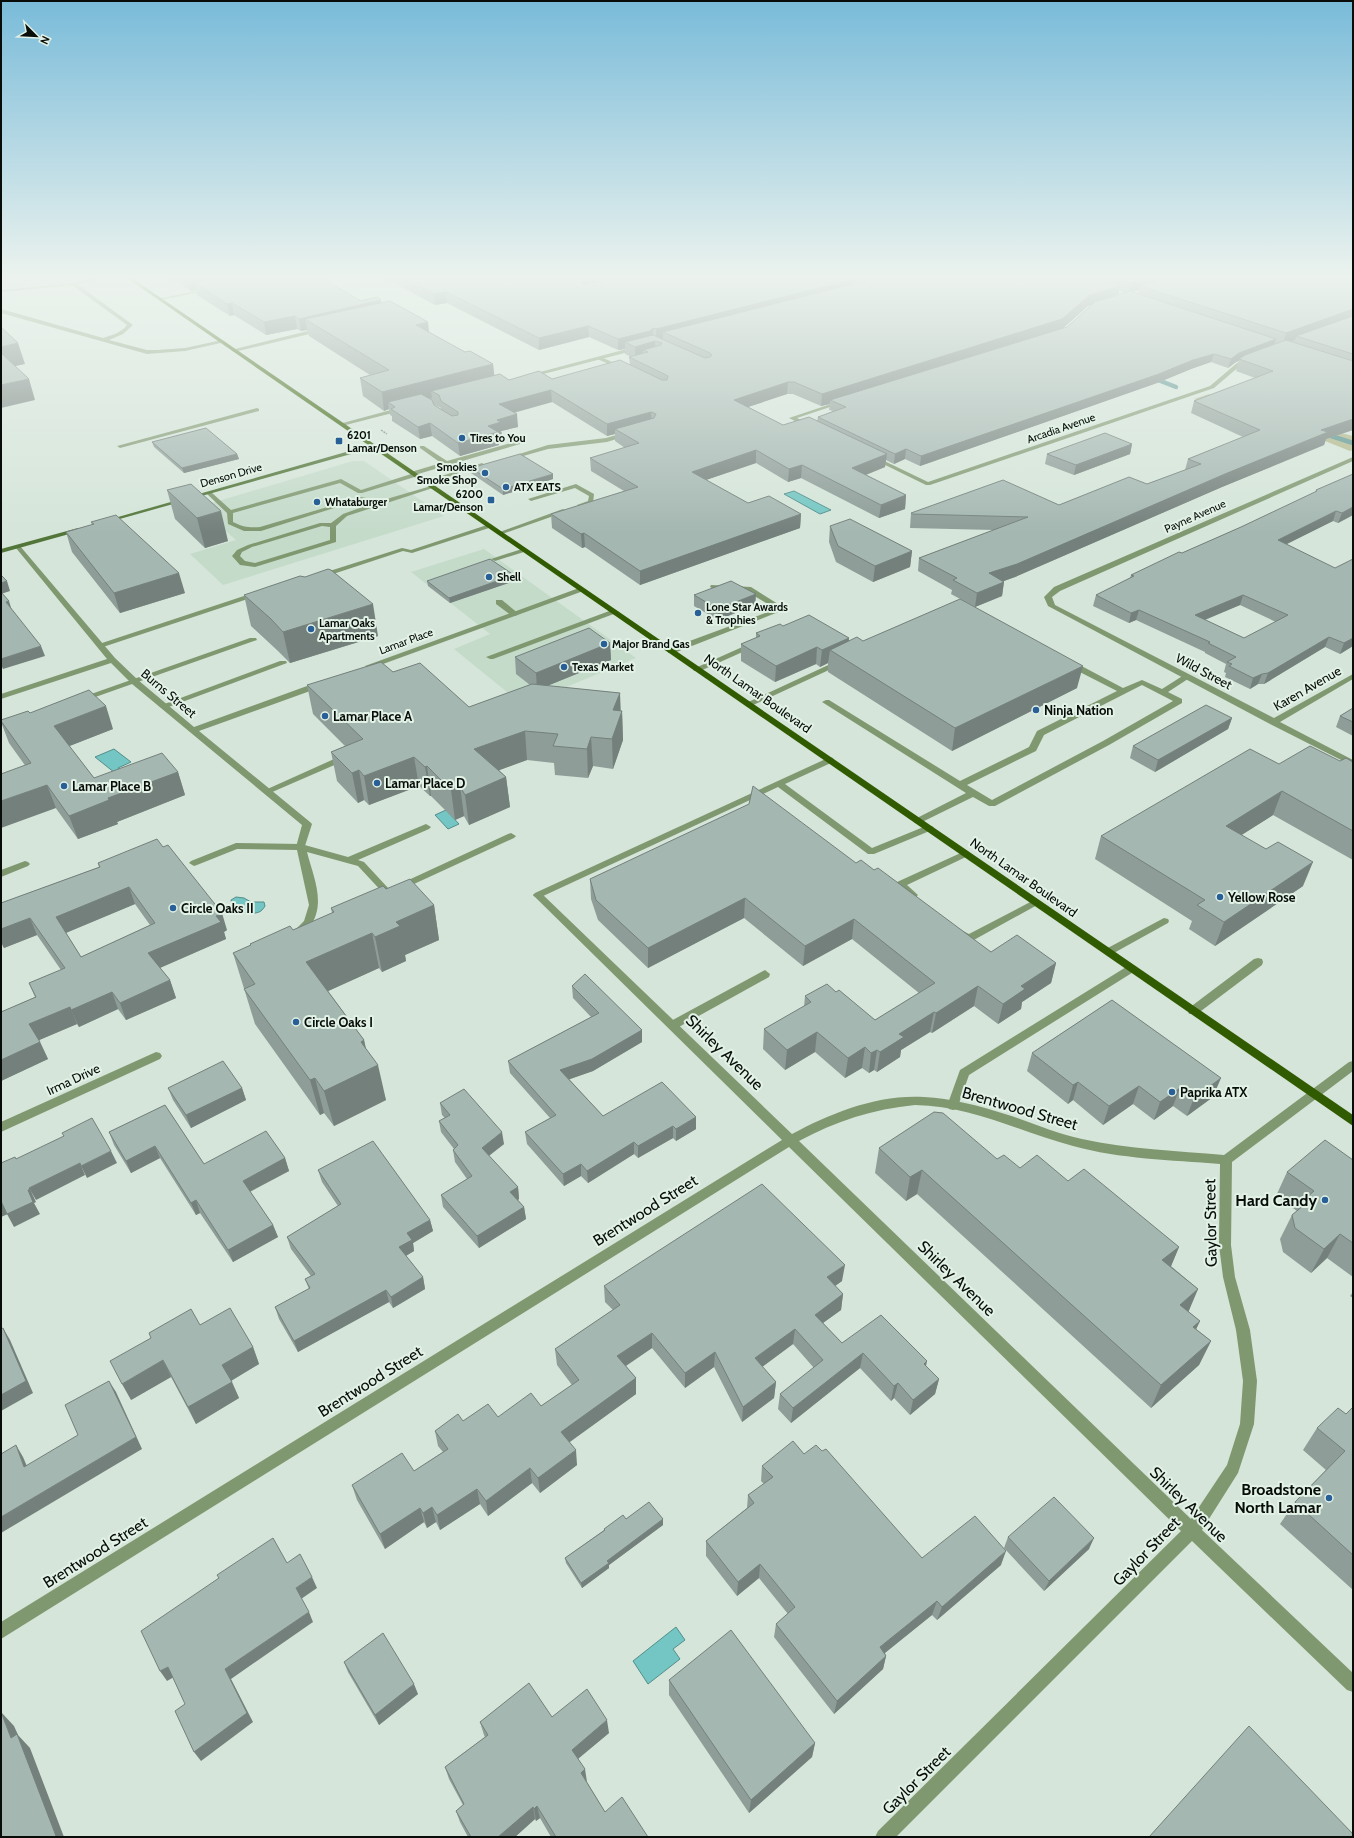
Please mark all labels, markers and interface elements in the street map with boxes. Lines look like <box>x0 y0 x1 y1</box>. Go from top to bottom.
north arrow <box>16 16 56 56</box>
text: N <box>37 34 53 46</box>
street label: Arcadia Avenue <box>1025 410 1097 446</box>
place label: 6201 Lamar/Denson <box>347 428 417 455</box>
place label: Tires to You <box>470 431 526 445</box>
marker: Tires to You <box>457 433 467 443</box>
marker: 6201 Lamar/Denson <box>334 436 344 446</box>
street label: Denson Drive <box>198 459 264 490</box>
place label: Smokies Smoke Shop <box>417 460 477 487</box>
marker: Smokies Smoke Shop <box>480 468 490 478</box>
place label: ATX EATS <box>514 480 561 494</box>
marker: ATX EATS <box>501 482 511 492</box>
place label: 6200 Lamar/Denson <box>413 487 483 514</box>
place label: Whataburger <box>325 495 387 509</box>
marker: 6200 Lamar/Denson <box>486 495 496 505</box>
street label: Payne Avenue <box>1162 496 1228 536</box>
marker: Whataburger <box>312 497 322 507</box>
place label: Shell <box>497 570 521 584</box>
marker: Shell <box>484 572 494 582</box>
place label: Lone Star Awards & Trophies <box>706 600 788 627</box>
marker: Lone Star Awards & Trophies <box>693 608 703 618</box>
place label: Lamar Oaks Apartments <box>319 616 375 643</box>
marker: Lamar Oaks Apartments <box>306 624 316 634</box>
street label: Lamar Place <box>377 625 435 657</box>
place label: Major Brand Gas <box>612 637 690 651</box>
marker: Major Brand Gas <box>599 639 609 649</box>
street label: Wild Street <box>1173 649 1235 693</box>
street label: North Lamar Boulevard <box>701 650 815 736</box>
place label: Texas Market <box>572 660 634 674</box>
marker: Texas Market <box>559 662 569 672</box>
street label: Karen Avenue <box>1270 662 1344 714</box>
street label: Burns Street <box>138 665 201 721</box>
place label: Ninja Nation <box>1044 702 1114 718</box>
marker: Ninja Nation <box>1031 705 1041 715</box>
place label: Lamar Place A <box>333 708 413 724</box>
marker: Lamar Place A <box>320 711 330 721</box>
place label: Lamar Place D <box>385 775 465 791</box>
place label: Lamar Place B <box>72 778 151 794</box>
marker: Lamar Place D <box>372 778 382 788</box>
marker: Lamar Place B <box>59 781 69 791</box>
street label: North Lamar Boulevard <box>967 834 1081 920</box>
place label: Yellow Rose <box>1227 889 1296 905</box>
marker: Yellow Rose <box>1215 892 1225 902</box>
place label: Circle Oaks II <box>181 900 254 916</box>
marker: Circle Oaks II <box>168 903 178 913</box>
street label: Shirley Avenue <box>682 1011 767 1094</box>
place label: Circle Oaks I <box>304 1014 373 1030</box>
marker: Circle Oaks I <box>291 1017 301 1027</box>
street label: Irma Drive <box>44 1060 103 1098</box>
street label: Brentwood Street <box>960 1083 1080 1134</box>
place label: Paprika ATX <box>1180 1084 1248 1100</box>
marker: Paprika ATX <box>1167 1087 1177 1097</box>
street label: Brentwood Street <box>590 1170 701 1250</box>
street label: Gaylor Street <box>1200 1178 1221 1267</box>
place label: Hard Candy <box>1235 1191 1317 1210</box>
marker: Hard Candy <box>1320 1195 1330 1205</box>
street label: Shirley Avenue <box>914 1237 999 1320</box>
street label: Brentwood Street <box>315 1341 426 1421</box>
street label: Shirley Avenue <box>1146 1463 1231 1546</box>
place label: Broadstone North Lamar <box>1234 1480 1322 1517</box>
marker: Broadstone North Lamar <box>1324 1493 1334 1503</box>
street label: Brentwood Street <box>40 1512 151 1592</box>
street label: Gaylor Street <box>1109 1512 1184 1590</box>
street label: Gaylor Street <box>878 1742 955 1818</box>

